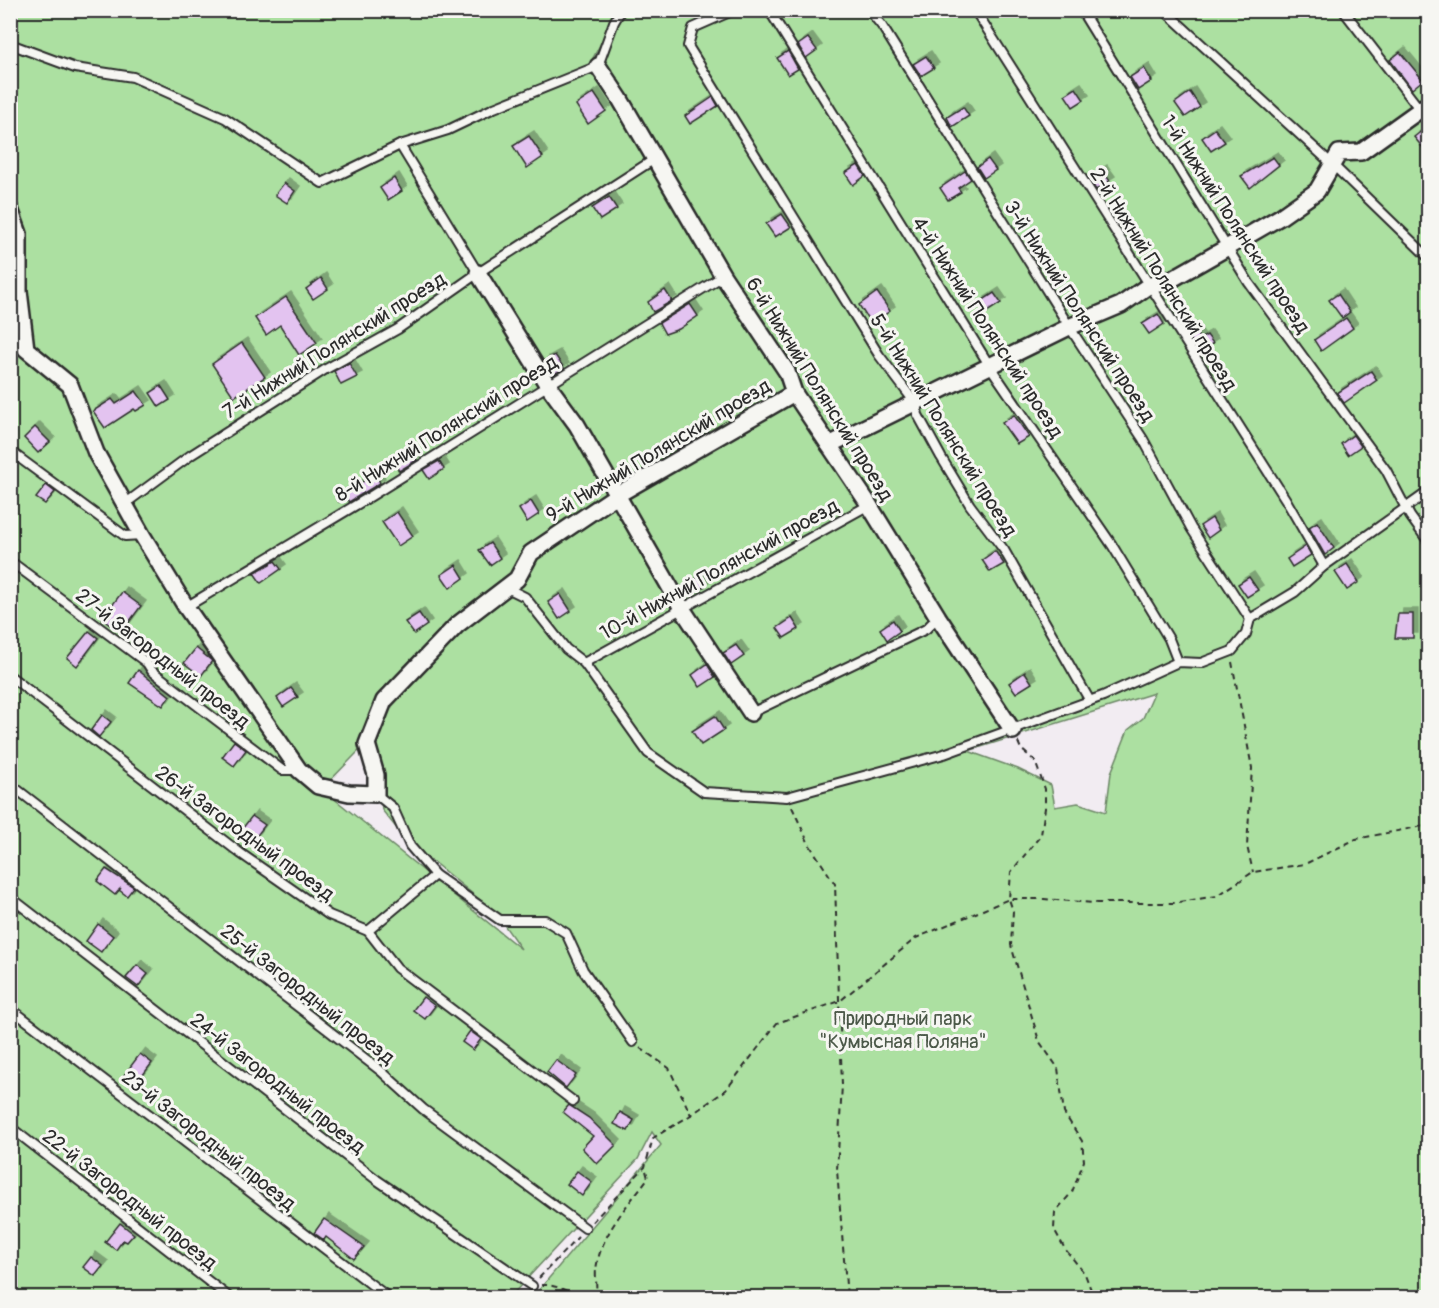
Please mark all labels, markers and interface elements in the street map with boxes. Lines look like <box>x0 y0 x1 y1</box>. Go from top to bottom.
street label: 1-й Нижний Полянский проезд <box>1156 110 1316 338</box>
street label: 2-й Нижний Полянский проезд <box>1084 163 1243 396</box>
street label: 3-й Нижний Полянский проезд <box>999 196 1160 427</box>
street label: 4-й Нижний Полянский проезд <box>907 212 1069 443</box>
street label: 7-й Нижний Полянский проезд <box>218 266 450 424</box>
street label: 6-й Нижний Полянский проезд <box>740 273 899 506</box>
street label: 5-й Нижний Полянский проезд <box>865 309 1023 541</box>
street label: 8-й Нижний Полянский проезд <box>330 350 562 507</box>
street label: 9-й Нижний Полянский проезд <box>541 373 775 528</box>
street label: 10-й Нижний Полянский проезд <box>596 493 843 646</box>
street label: 27-й Загородный проезд <box>71 583 255 734</box>
street label: 26-й Загородный проезд <box>150 760 339 907</box>
street label: 25-й Загородный проезд <box>216 919 400 1070</box>
park label: Природный парк "Кумысная Поляна" <box>819 1006 987 1054</box>
street label: 24-й Загородный проезд <box>185 1007 370 1159</box>
street label: 23-й Загородный проезд <box>117 1065 301 1216</box>
street label: 22-й Загородный проезд <box>37 1124 222 1275</box>

